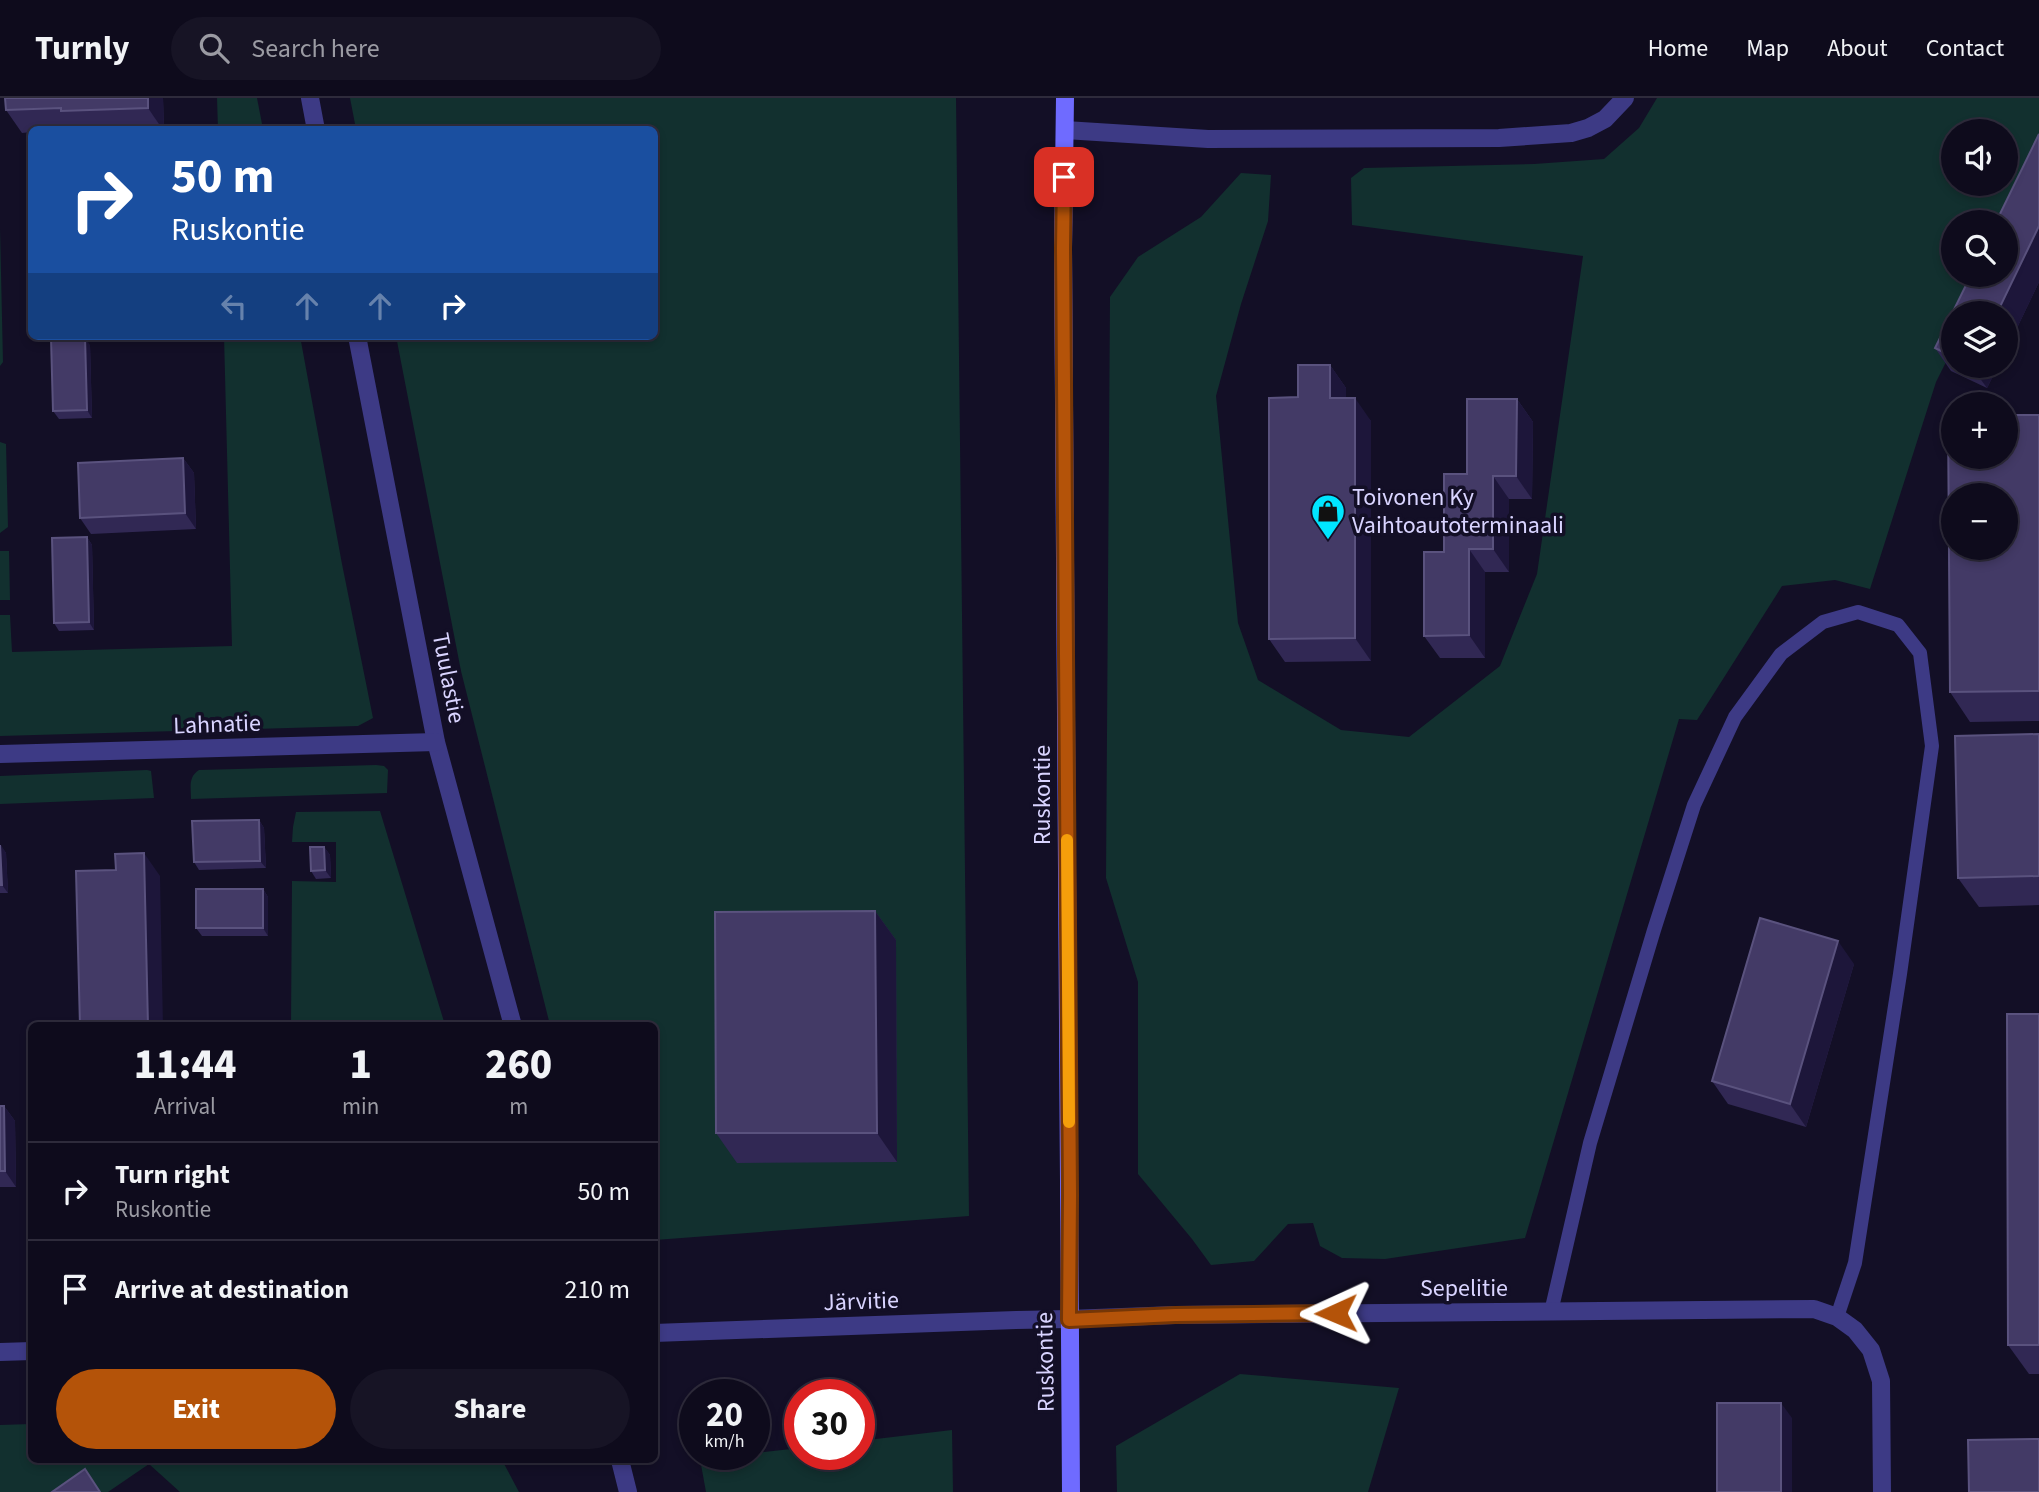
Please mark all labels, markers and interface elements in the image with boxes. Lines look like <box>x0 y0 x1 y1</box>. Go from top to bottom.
search box <box>171 17 661 80</box>
text: Turnly <box>35 25 129 72</box>
icon: search <box>195 29 233 67</box>
text: Search here <box>251 30 380 67</box>
text: Home <box>1648 31 1708 66</box>
text: Map <box>1746 31 1789 66</box>
text: About <box>1827 31 1888 66</box>
text: Contact <box>1926 31 2004 66</box>
map controls <box>1941 119 2018 560</box>
button: sound <box>1941 119 2018 196</box>
text: 50 m <box>171 142 275 212</box>
pin <box>1034 147 1094 207</box>
icon: right <box>56 154 147 245</box>
icon: arrive <box>1045 158 1083 196</box>
text: Ruskontie <box>171 207 305 253</box>
button: search <box>1941 210 2018 287</box>
icon: left <box>215 287 253 325</box>
icon: ahead <box>288 287 326 325</box>
icon: ahead <box>361 287 399 325</box>
icon: right <box>434 287 472 325</box>
button: layers <box>1941 301 2018 378</box>
button: + <box>1941 392 2018 469</box>
place label: Toivonen Ky Vaihtoautoterminaali <box>1352 480 1564 543</box>
button: − <box>1941 483 2018 560</box>
shop icon: Toivonen Ky Vaihtoautoterminaali <box>1309 492 1347 541</box>
street label: Tuulastie <box>423 630 474 726</box>
street label: Lahnatie <box>173 705 261 744</box>
street label: Ruskontie <box>1025 745 1060 845</box>
text: 11:44 <box>134 1035 236 1095</box>
text: 1 <box>349 1035 372 1095</box>
text: 260 <box>485 1035 552 1095</box>
text: Arrival <box>154 1090 216 1123</box>
text: min <box>342 1090 379 1123</box>
text: m <box>509 1090 528 1123</box>
text: Turn right <box>115 1156 230 1193</box>
icon: right <box>56 1172 94 1210</box>
text: 50 m <box>577 1173 630 1210</box>
text: Ruskontie <box>115 1193 211 1226</box>
icon: arrive <box>56 1270 94 1308</box>
text: Arrive at destination <box>115 1271 349 1308</box>
text: 210 m <box>564 1271 630 1308</box>
street label: Sepelitie <box>1420 1271 1508 1306</box>
position arrow <box>1299 1276 1373 1350</box>
street label: Järvitie <box>823 1283 899 1320</box>
street label: Ruskontie <box>1027 1312 1064 1412</box>
button: Exit <box>56 1369 336 1449</box>
button: Share <box>350 1369 630 1449</box>
speed limit sign: 30 <box>784 1379 875 1470</box>
text: 20 <box>706 1390 743 1440</box>
text: km/h <box>705 1429 744 1454</box>

